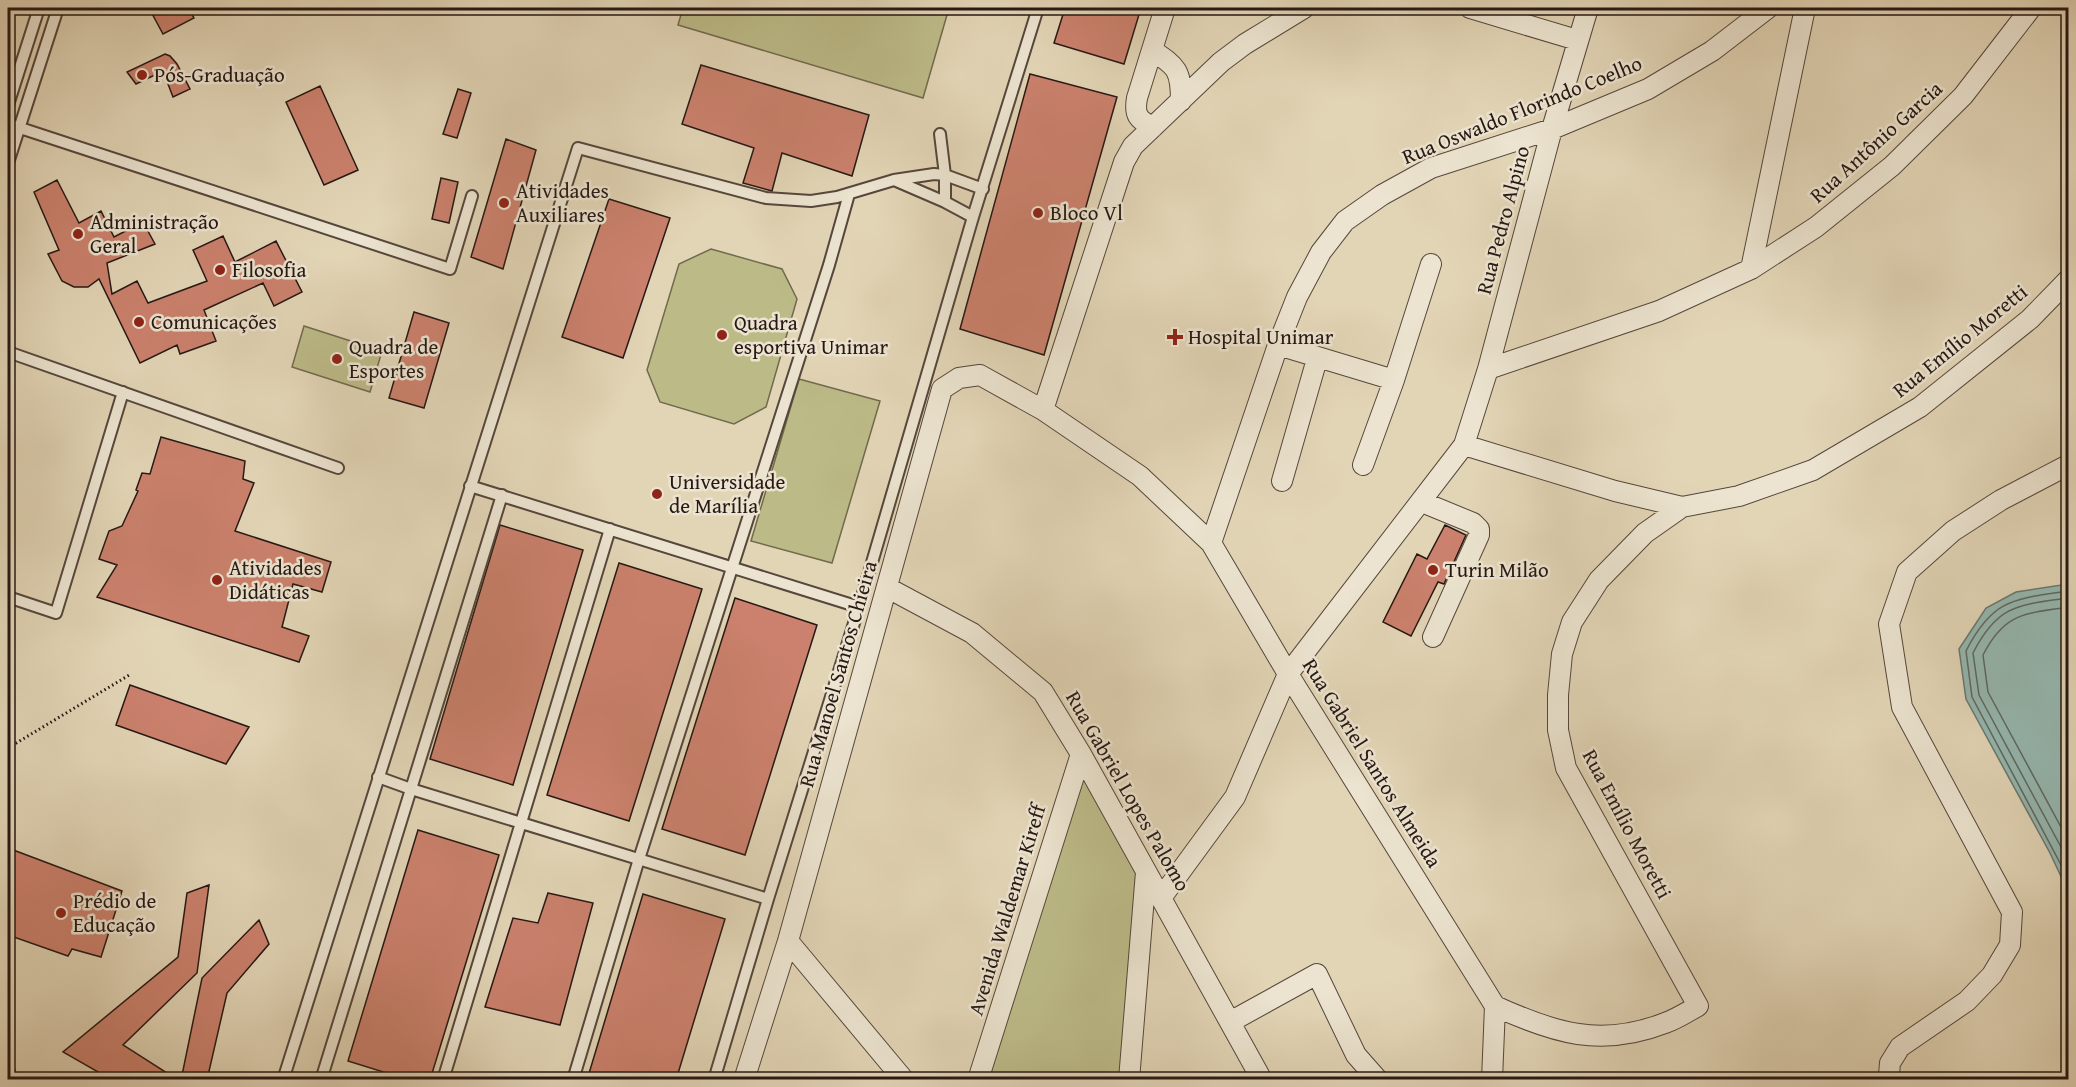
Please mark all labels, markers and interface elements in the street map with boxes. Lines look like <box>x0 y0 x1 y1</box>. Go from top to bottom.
street label: Rua Oswaldo Florindo Coelho <box>1397 47 1646 172</box>
place label: Pós-Graduação <box>154 59 285 90</box>
marker: Pós-Graduação <box>135 68 149 82</box>
street label: Rua Antônio Garcia <box>1802 73 1949 210</box>
street label: Rua Pedro Alpino <box>1468 142 1537 297</box>
place label: Atividades Auxiliares <box>516 175 609 230</box>
marker: Atividades Auxiliares <box>497 196 511 210</box>
place label: Bloco Vl <box>1050 197 1123 228</box>
place label: Administração Geral <box>90 206 219 261</box>
marker: Bloco Vl <box>1031 206 1045 220</box>
marker: Administração Geral <box>71 227 85 241</box>
place label: Filosofia <box>232 254 306 285</box>
marker: Filosofia <box>213 263 227 277</box>
street label: Rua Emílio Moretti <box>1886 276 2034 405</box>
place label: Comunicações <box>151 306 277 337</box>
place label: Quadra esportiva Unimar <box>734 307 888 362</box>
marker: Comunicações <box>132 315 146 329</box>
place label: Hospital Unimar <box>1188 321 1334 352</box>
marker: Quadra esportiva Unimar <box>715 328 729 342</box>
marker: Hospital Unimar <box>1166 328 1184 346</box>
place label: Quadra de Esportes <box>349 331 438 386</box>
marker: Quadra de Esportes <box>330 352 344 366</box>
place label: Universidade de Marília <box>669 466 786 521</box>
marker: Universidade de Marília <box>650 487 664 501</box>
place label: Atividades Didáticas <box>229 552 322 607</box>
place label: Turin Milão <box>1445 554 1549 585</box>
street label: Rua Manoel Santos Chieira <box>790 557 885 791</box>
marker: Turin Milão <box>1426 563 1440 577</box>
marker: Atividades Didáticas <box>210 573 224 587</box>
street label: Rua Gabriel Santos Almeida <box>1295 652 1450 874</box>
street label: Rua Gabriel Lopes Palomo <box>1058 685 1199 897</box>
street label: Rua Emílio Moretti <box>1575 743 1680 904</box>
street label: Avenida Waldemar Kireff <box>960 798 1054 1019</box>
place label: Prédio de Educação <box>73 885 156 940</box>
marker: Prédio de Educação <box>54 906 68 920</box>

